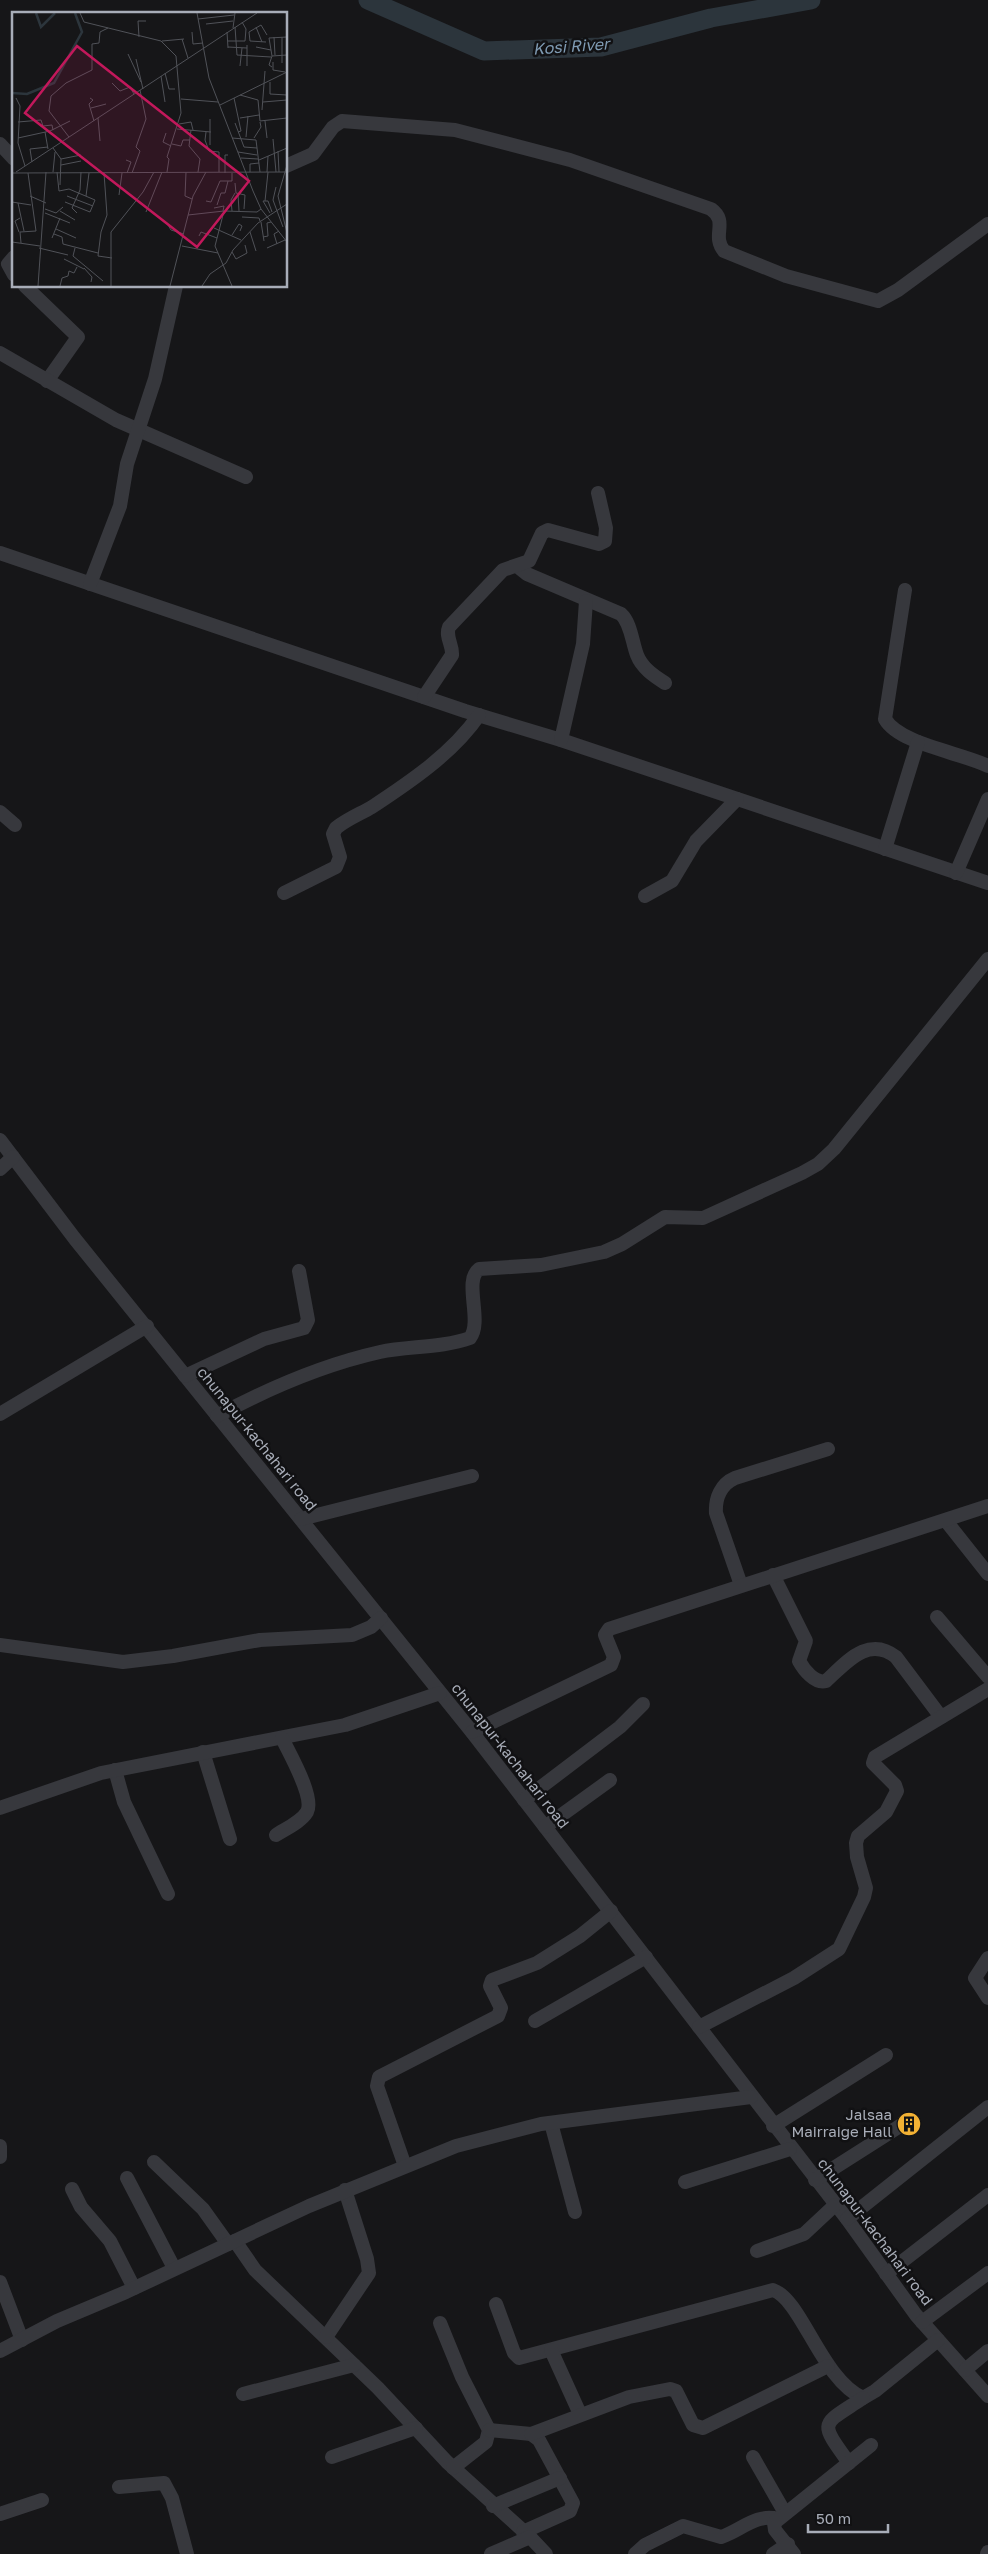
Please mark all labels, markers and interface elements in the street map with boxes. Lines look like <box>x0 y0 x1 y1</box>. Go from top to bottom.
inset map <box>12 12 288 288</box>
water label: Kosi River <box>532 33 613 59</box>
street label: chunapur-kachahari road <box>194 1363 321 1514</box>
street label: chunapur-kachahari road <box>448 1679 573 1832</box>
place label: Jalsaa Mairraige Hall <box>791 2105 892 2140</box>
building icon: Jalsaa Mairraige Hall <box>896 2111 922 2137</box>
street label: chunapur-kachahari road <box>815 2154 937 2309</box>
scale bar <box>808 2502 888 2534</box>
text: 50 m <box>816 2509 851 2527</box>

